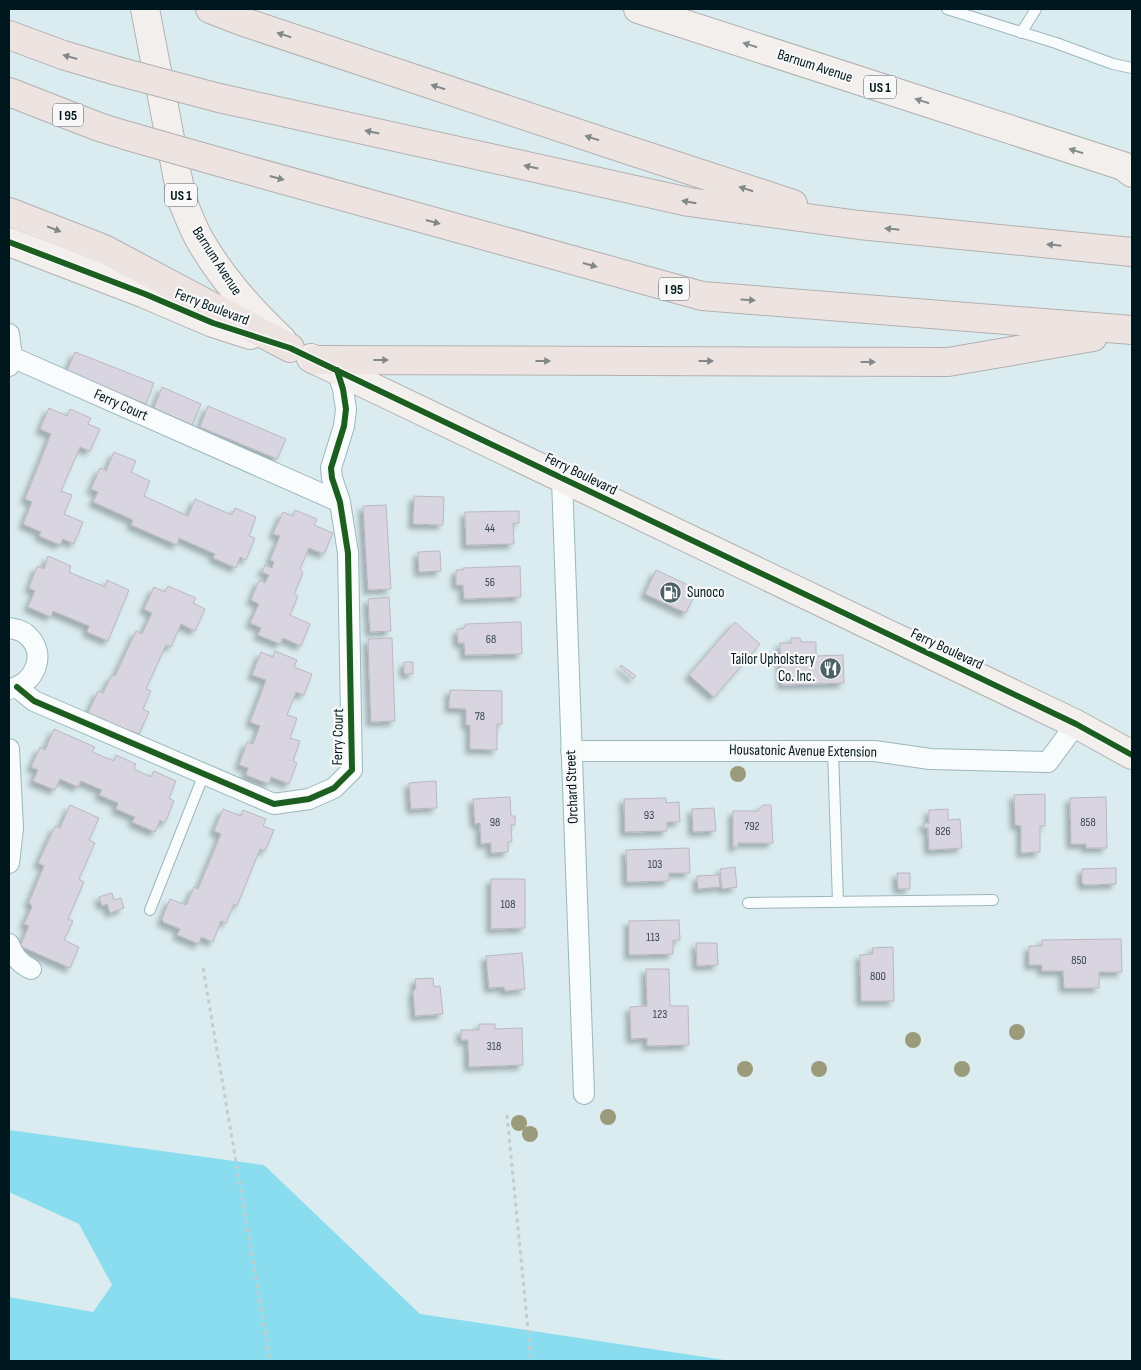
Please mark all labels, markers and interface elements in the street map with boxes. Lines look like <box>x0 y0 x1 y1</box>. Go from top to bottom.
one-way arrow <box>276 31 291 38</box>
one-way arrow <box>743 41 758 49</box>
street label: Barnum Avenue <box>775 45 855 87</box>
one-way arrow <box>63 53 78 61</box>
road number: US 1 <box>864 75 896 98</box>
one-way arrow <box>430 82 445 90</box>
one-way arrow <box>914 96 929 104</box>
road number: I 95 <box>53 104 83 126</box>
one-way arrow <box>364 128 380 136</box>
one-way arrow <box>584 134 599 141</box>
one-way arrow <box>1069 146 1084 154</box>
one-way arrow <box>522 163 538 171</box>
one-way arrow <box>269 175 284 183</box>
road number: US 1 <box>165 184 197 206</box>
one-way arrow <box>738 184 753 192</box>
one-way arrow <box>681 198 697 206</box>
one-way arrow <box>426 218 441 226</box>
street label: Barnum Avenue <box>188 223 246 299</box>
one-way arrow <box>884 225 900 233</box>
one-way arrow <box>47 226 61 234</box>
one-way arrow <box>1046 241 1062 249</box>
one-way arrow <box>582 262 597 270</box>
road number: I 95 <box>659 278 689 300</box>
street label: Ferry Boulevard <box>172 284 252 330</box>
one-way arrow <box>740 296 756 304</box>
one-way arrow <box>373 356 389 364</box>
one-way arrow <box>535 357 551 365</box>
one-way arrow <box>698 357 714 365</box>
one-way arrow <box>860 358 876 366</box>
street label: Ferry Court <box>91 385 151 425</box>
street label: Ferry Boulevard <box>542 448 620 500</box>
house number: 44 <box>485 521 495 536</box>
house number: 56 <box>485 575 495 590</box>
fuel station icon: Sunoco <box>659 580 683 604</box>
place label: Sunoco <box>687 583 725 602</box>
street label: Ferry Boulevard <box>908 624 986 674</box>
house number: 68 <box>486 632 496 647</box>
place label: Tailor Upholstery Co. Inc. <box>730 650 815 686</box>
restaurant icon: Tailor Upholstery Co. Inc. <box>819 656 843 680</box>
street label: Ferry Court <box>328 708 348 766</box>
house number: 78 <box>475 709 485 724</box>
street label: Housatonic Avenue Extension <box>729 740 877 762</box>
street label: Orchard Street <box>561 749 583 824</box>
house number: 93 <box>644 808 654 823</box>
house number: 98 <box>490 815 500 830</box>
house number: 858 <box>1080 815 1096 830</box>
house number: 792 <box>744 819 760 834</box>
house number: 826 <box>935 824 951 839</box>
house number: 103 <box>648 857 662 872</box>
house number: 108 <box>501 897 515 912</box>
house number: 113 <box>646 930 660 945</box>
house number: 850 <box>1071 953 1087 968</box>
house number: 800 <box>870 969 886 984</box>
house number: 123 <box>653 1007 667 1022</box>
house number: 318 <box>487 1039 501 1054</box>

